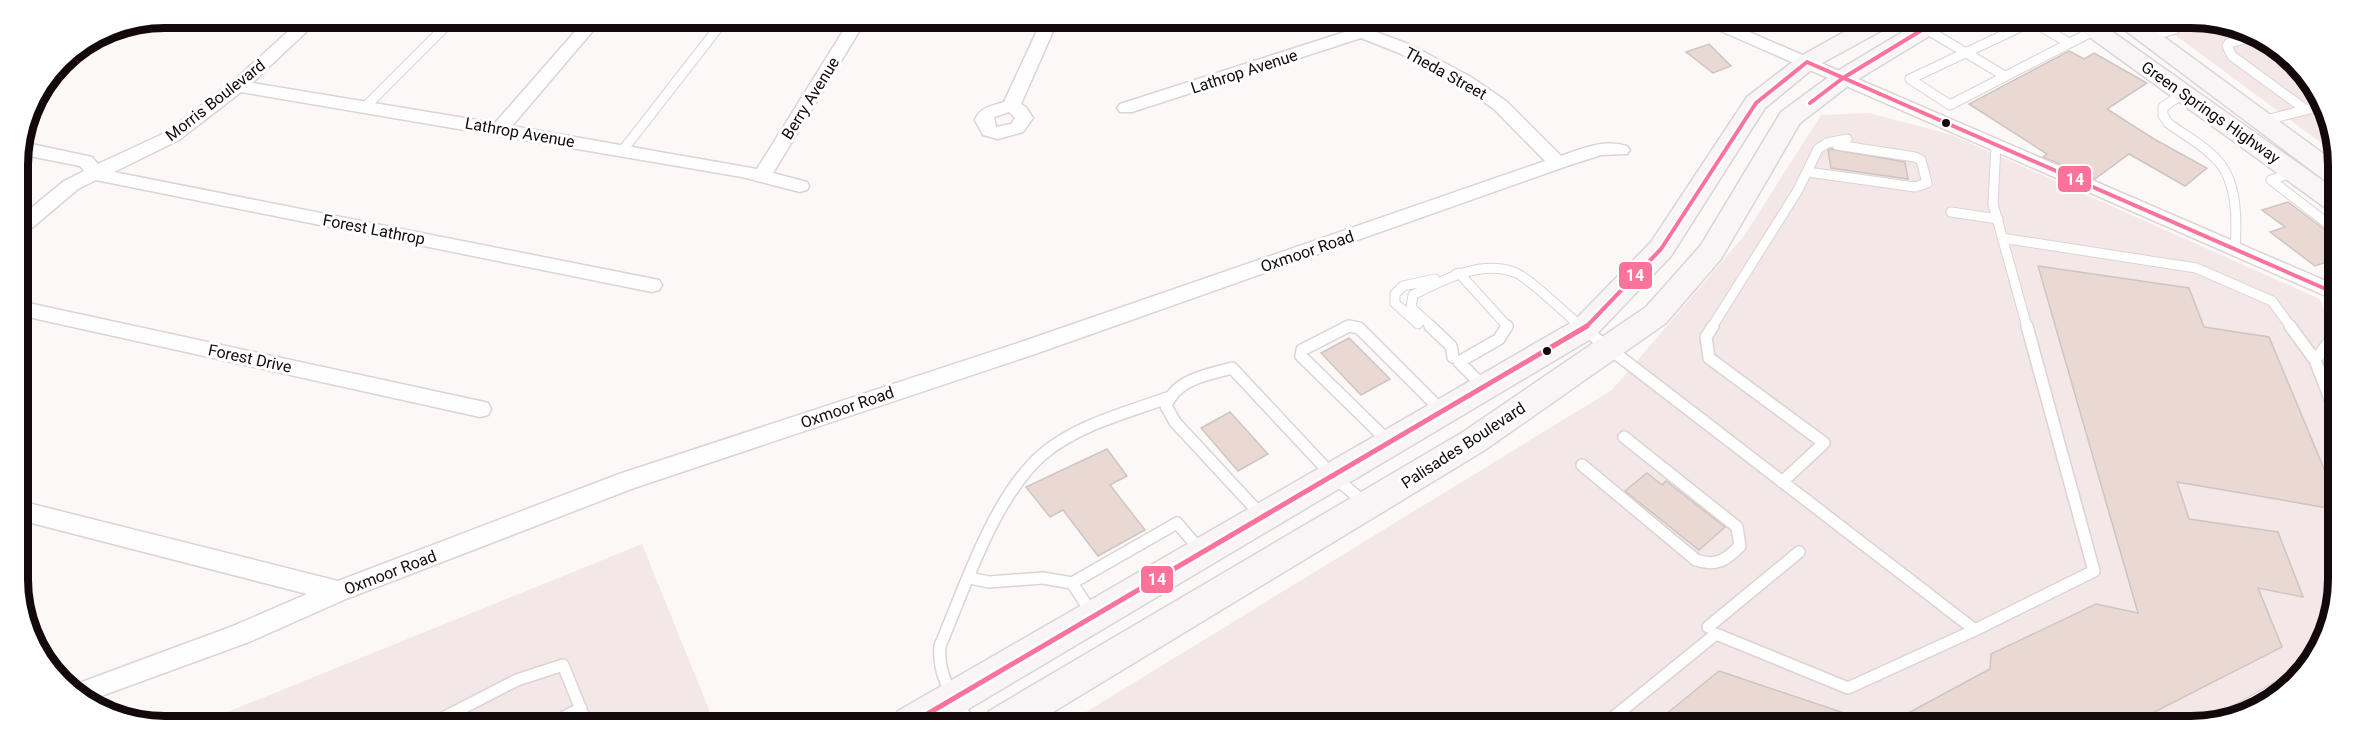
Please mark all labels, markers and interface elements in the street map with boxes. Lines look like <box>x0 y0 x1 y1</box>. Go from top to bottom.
street label: Theda Street <box>1401 43 1490 104</box>
street label: Lathrop Avenue <box>1188 45 1300 98</box>
street label: Berry Avenue <box>778 54 843 143</box>
street label: Morris Boulevard <box>162 56 269 145</box>
street label: Green Springs Highway <box>2138 57 2284 168</box>
street label: Lathrop Avenue <box>464 113 576 151</box>
unlabelled marker <box>1940 117 1952 129</box>
line badge: 14 <box>2057 165 2092 193</box>
text: 14 <box>2066 170 2084 189</box>
street label: Forest Lathrop <box>321 210 427 249</box>
street label: Oxmoor Road <box>1258 227 1356 276</box>
line badge: 14 <box>1618 261 1653 290</box>
text: 14 <box>1626 266 1644 285</box>
street label: Forest Drive <box>206 340 293 377</box>
unlabelled marker <box>1541 345 1553 357</box>
street label: Oxmoor Road <box>798 383 896 432</box>
street label: Palisades Boulevard <box>1398 398 1529 493</box>
street label: Oxmoor Road <box>341 546 439 599</box>
line badge: 14 <box>1140 565 1174 594</box>
text: 14 <box>1148 570 1166 589</box>

